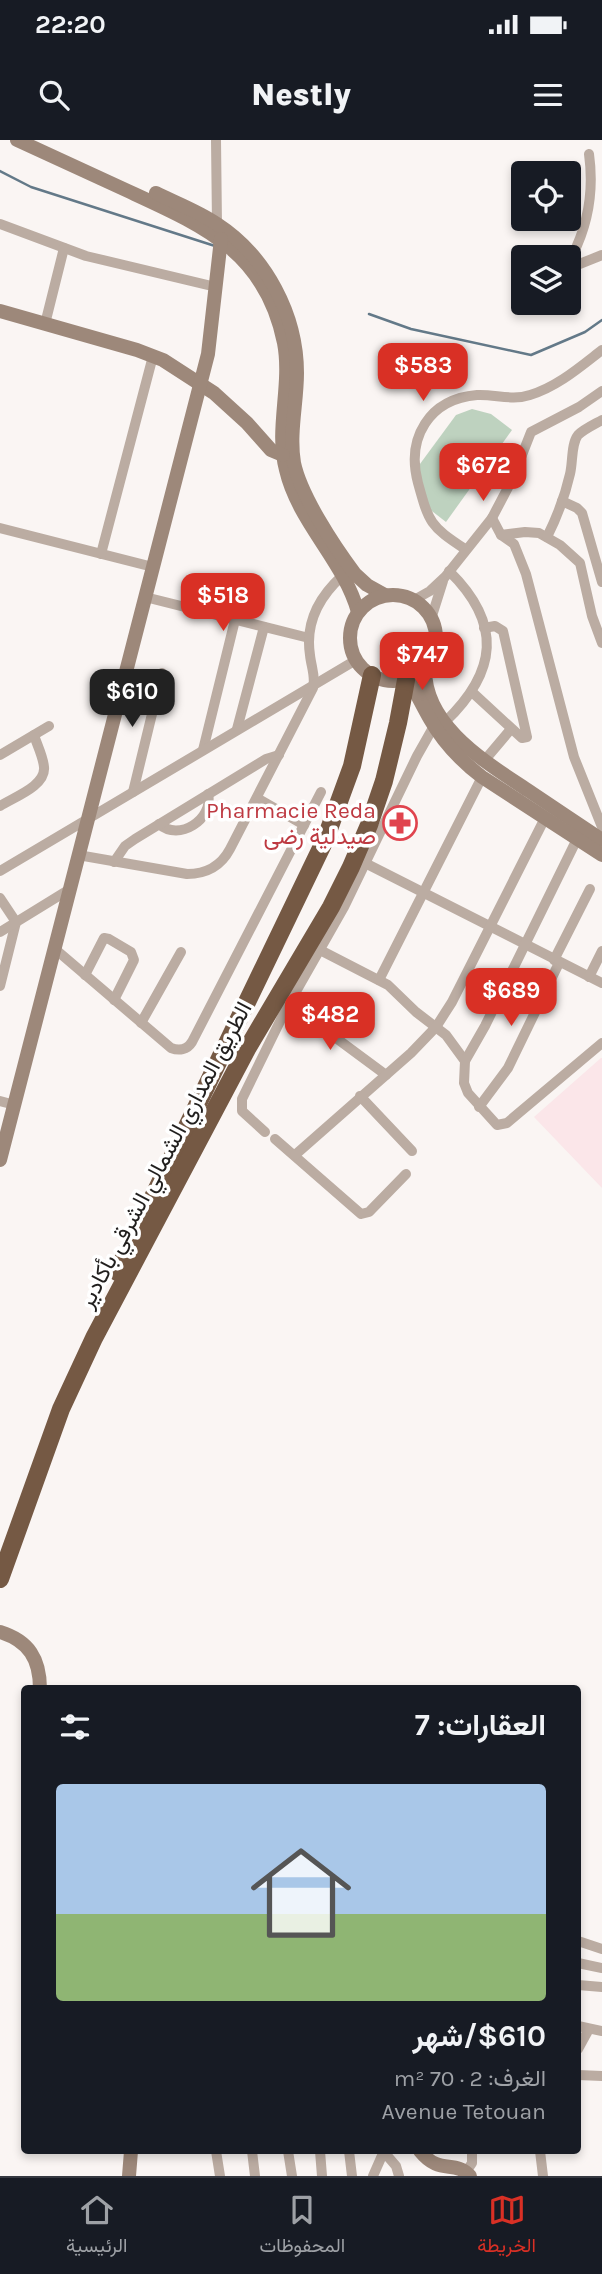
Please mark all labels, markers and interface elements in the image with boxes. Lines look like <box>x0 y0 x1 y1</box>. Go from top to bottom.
text: 22:20 <box>35 9 106 40</box>
icon: search <box>35 76 73 114</box>
text: Nestly <box>251 76 351 113</box>
icon: menu <box>529 76 567 114</box>
map controls <box>511 161 581 315</box>
button: locate <box>511 161 581 231</box>
button: layers <box>511 245 581 315</box>
pin: $583 <box>382 344 464 403</box>
text: $583 <box>394 352 452 379</box>
pin: $672 <box>442 444 524 503</box>
text: $672 <box>455 452 511 479</box>
pin: $518 <box>182 574 264 633</box>
text: $518 <box>197 582 249 609</box>
pin: $747 <box>381 632 463 692</box>
text: $747 <box>396 641 448 668</box>
pin: $610 <box>91 670 173 729</box>
text: $610 <box>106 678 158 705</box>
place label: Pharmacie Reda صيدلية رضى <box>206 797 376 851</box>
pharmacy icon: Pharmacie Reda صيدلية رضى <box>381 804 419 842</box>
pin: $689 <box>470 968 552 1028</box>
text: $689 <box>482 977 540 1004</box>
pin: $482 <box>289 992 371 1052</box>
street label: الطريق المداري الشمالي الشرقي بأكادير <box>72 997 262 1316</box>
text: $482 <box>301 1001 359 1028</box>
text: العقارات: 7 <box>415 1707 546 1743</box>
icon: filters <box>56 1708 94 1746</box>
icon: home <box>238 1830 364 1956</box>
text: $610/شهر <box>413 2018 546 2054</box>
text: الغرف: 2 · 70 m² <box>394 2065 546 2092</box>
text: Avenue Tetouan <box>382 2098 546 2125</box>
tab: الرئيسية <box>66 2191 127 2262</box>
tab: المحفوظات <box>260 2191 345 2262</box>
tab: الخريطة <box>477 2191 536 2262</box>

